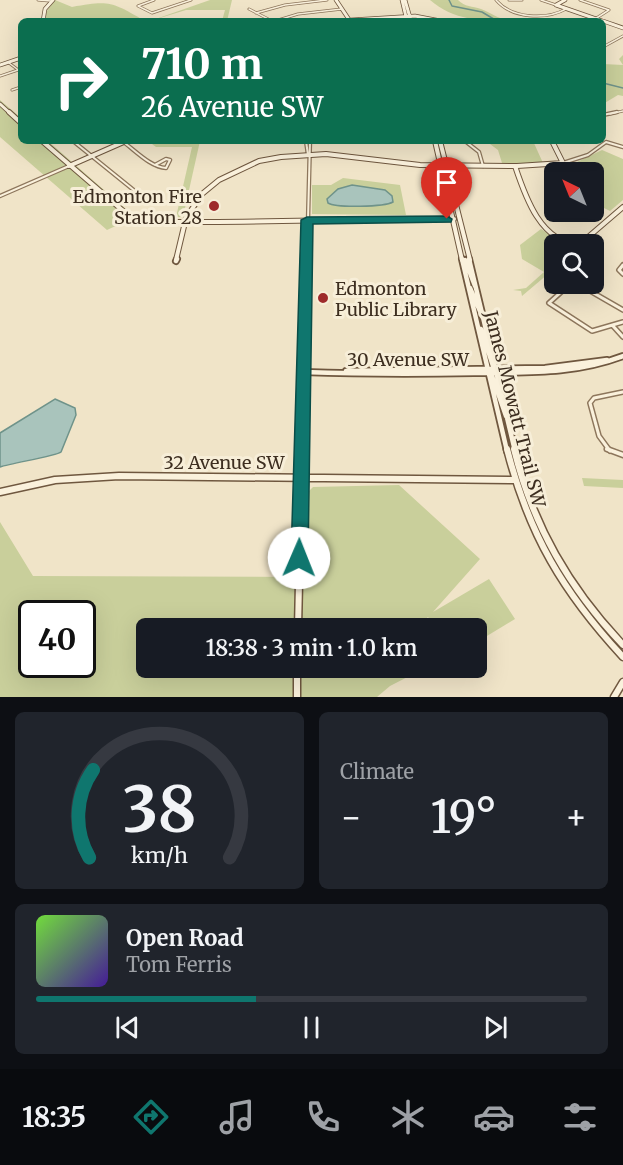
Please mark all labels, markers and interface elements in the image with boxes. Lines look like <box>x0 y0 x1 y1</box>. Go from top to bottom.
text: 710 m <box>141 38 263 90</box>
icon: right <box>42 42 120 120</box>
text: 26 Avenue SW <box>141 90 323 124</box>
pin <box>421 157 472 219</box>
north arrow <box>544 162 604 222</box>
map controls <box>544 162 604 294</box>
icon: arrive <box>430 166 463 199</box>
place label: Edmonton Fire Station 28 <box>73 185 202 229</box>
marker: Edmonton Fire Station 28 <box>207 199 221 213</box>
button: search <box>544 234 604 294</box>
place label: Edmonton Public Library <box>335 277 457 321</box>
marker: Edmonton Public Library <box>316 291 330 305</box>
street label: James Mowatt Trail SW <box>479 307 551 511</box>
street label: 30 Avenue SW <box>347 348 470 371</box>
street label: 32 Avenue SW <box>164 451 285 474</box>
position arrow <box>267 526 331 590</box>
speed limit sign: 40 <box>18 600 96 678</box>
text: 18:38 · 3 min · 1.0 km <box>206 634 417 662</box>
text: Climate <box>340 759 414 784</box>
text: 38 <box>123 771 196 849</box>
text: 19° <box>430 789 497 845</box>
text: − <box>340 797 362 838</box>
text: + <box>565 797 587 838</box>
text: km/h <box>131 842 188 869</box>
text: Open Road <box>126 924 244 952</box>
text: Tom Ferris <box>126 952 232 977</box>
icon: previous <box>111 1011 144 1044</box>
icon: pause <box>295 1011 328 1044</box>
icon: next <box>479 1011 512 1044</box>
icon: directions <box>130 1096 172 1138</box>
icon: music <box>216 1096 258 1138</box>
icon: phone <box>302 1096 344 1138</box>
icon: climate <box>387 1096 429 1138</box>
icon: car <box>473 1096 515 1138</box>
icon: filters <box>559 1096 601 1138</box>
text: 18:35 <box>22 1100 86 1134</box>

